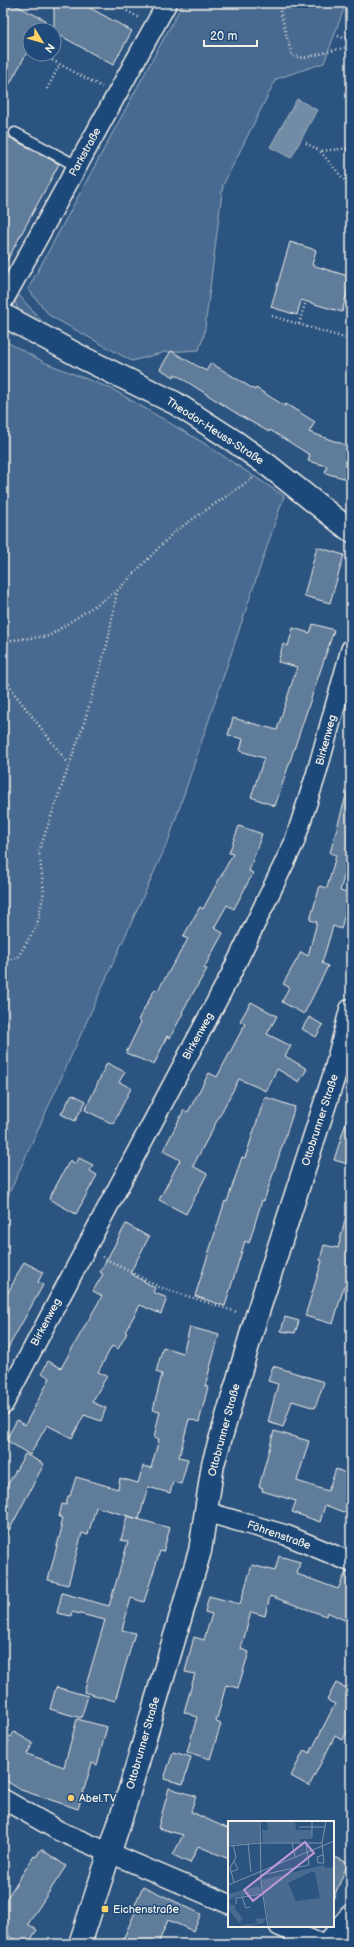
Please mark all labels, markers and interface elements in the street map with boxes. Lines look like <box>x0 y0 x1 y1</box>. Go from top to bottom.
north arrow <box>22 22 62 62</box>
scale bar <box>204 22 257 48</box>
text: 20 m <box>210 29 237 44</box>
text: N <box>42 41 57 55</box>
street label: Parkstraße <box>66 125 104 179</box>
street label: Theodor-Heuss-Straße <box>164 395 267 468</box>
street label: Birkenweg <box>313 713 339 767</box>
street label: Birkenweg <box>180 1010 216 1062</box>
street label: Ottobrunner Straße <box>299 1072 341 1168</box>
street label: Birkenweg <box>28 1296 64 1348</box>
street label: Ottobrunner Straße <box>205 1382 243 1478</box>
street label: Föhrenstraße <box>245 1518 313 1552</box>
street label: Ottobrunner Straße <box>124 1695 163 1791</box>
place label: Abel.TV <box>79 1792 117 1805</box>
marker: Abel.TV <box>66 1793 76 1803</box>
inset map <box>228 1821 334 1927</box>
place label: Eichenstraße <box>113 1903 179 1916</box>
marker: Eichenstraße <box>100 1904 110 1914</box>

